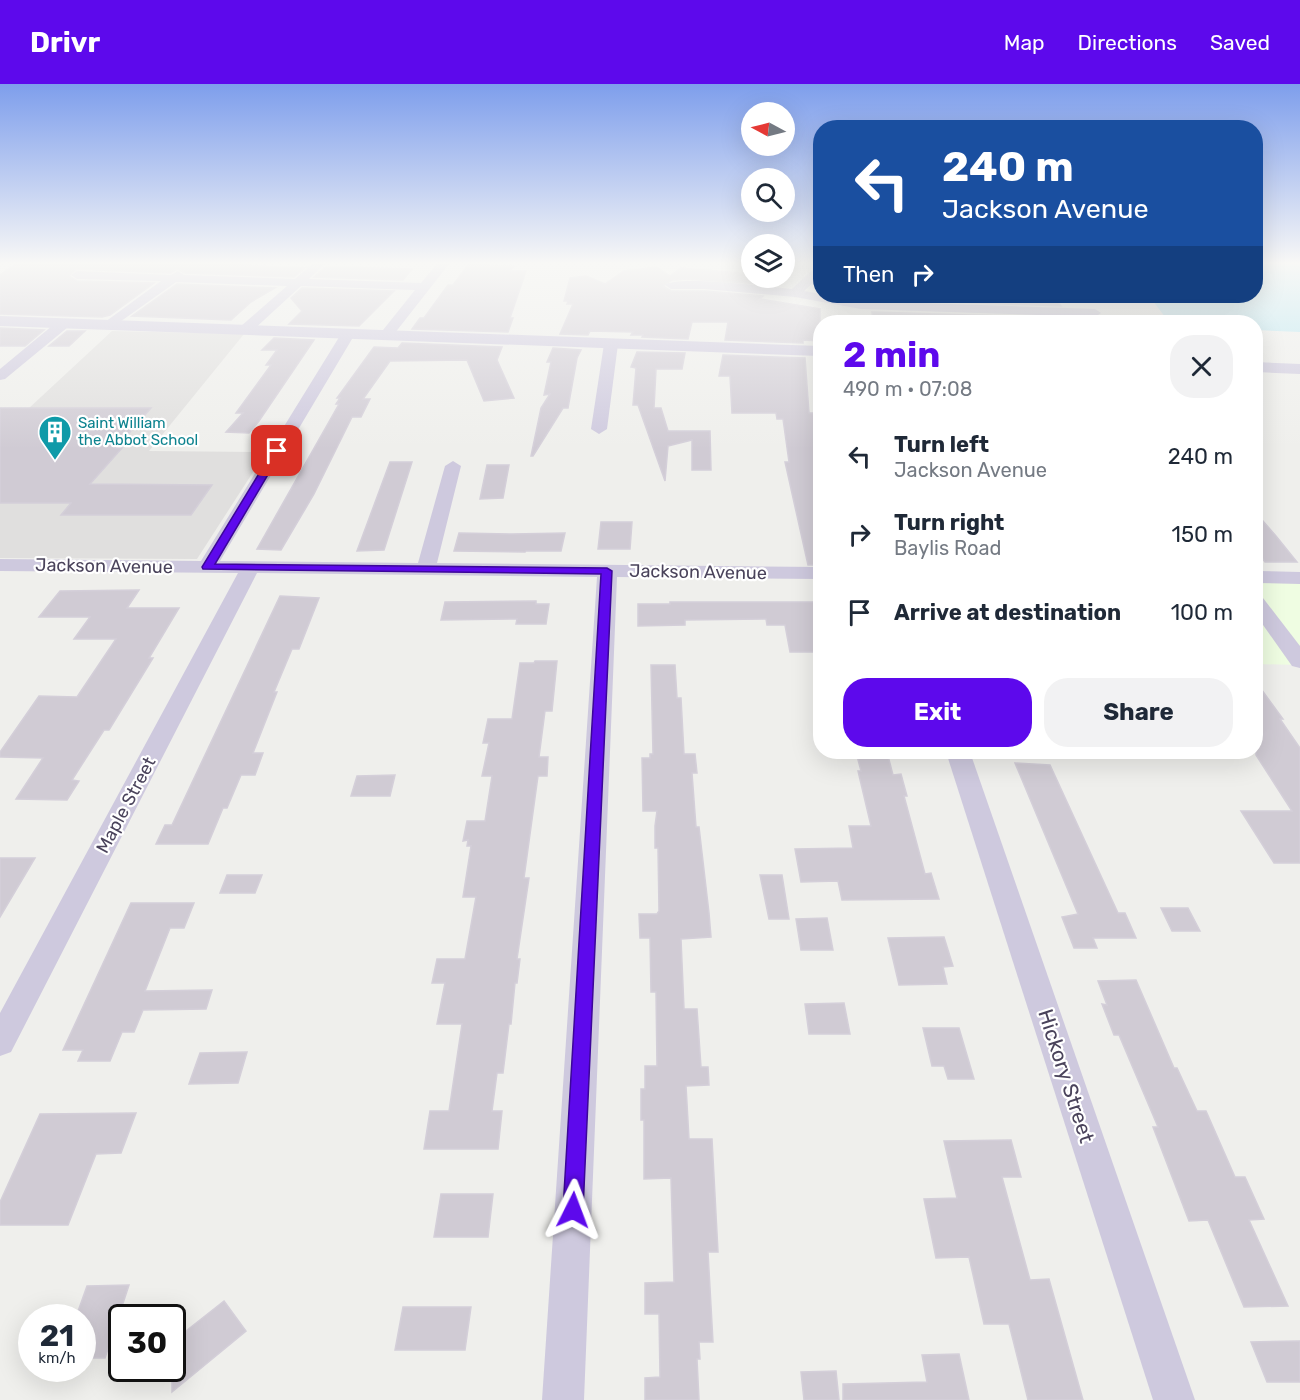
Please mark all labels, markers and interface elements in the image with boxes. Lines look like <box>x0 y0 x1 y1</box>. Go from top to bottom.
text: Drivr <box>30 26 100 59</box>
text: Map <box>1004 30 1045 55</box>
text: Directions <box>1078 30 1177 55</box>
text: Saved <box>1210 30 1270 55</box>
north arrow <box>741 102 795 156</box>
map controls <box>741 102 795 288</box>
text: 240 m <box>942 142 1074 192</box>
icon: left <box>843 144 921 222</box>
button: search <box>741 168 795 222</box>
text: Jackson Avenue <box>942 193 1149 225</box>
button: layers <box>741 234 795 288</box>
icon: right <box>906 258 939 291</box>
text: Then <box>843 261 894 288</box>
text: 2 min <box>843 333 941 376</box>
button: close <box>1170 335 1233 398</box>
text: 490 m · 07:08 <box>843 377 972 401</box>
building icon: Saint William the Abbot School <box>37 414 73 461</box>
place label: Saint William the Abbot School <box>78 414 198 449</box>
pin <box>251 425 302 476</box>
text: Turn left <box>894 431 989 458</box>
icon: arrive <box>260 434 293 467</box>
icon: left <box>843 440 876 473</box>
text: 240 m <box>1168 443 1233 470</box>
text: Jackson Avenue <box>894 458 1047 482</box>
text: Turn right <box>894 509 1004 536</box>
icon: right <box>843 518 876 551</box>
text: 150 m <box>1172 521 1233 548</box>
text: Baylis Road <box>894 536 1001 560</box>
street label: Jackson Avenue <box>35 554 173 578</box>
street label: Jackson Avenue <box>629 560 767 584</box>
icon: arrive <box>843 596 876 629</box>
text: Arrive at destination <box>894 599 1121 626</box>
text: 100 m <box>1171 599 1233 626</box>
button: Exit <box>843 678 1032 747</box>
button: Share <box>1044 678 1233 747</box>
street label: Maple Street <box>91 753 161 857</box>
street label: Hickory Street <box>1033 1006 1100 1146</box>
position arrow <box>541 1178 605 1242</box>
speed limit sign: 30 <box>108 1304 186 1382</box>
text: 21 <box>40 1318 74 1354</box>
text: km/h <box>38 1349 76 1367</box>

